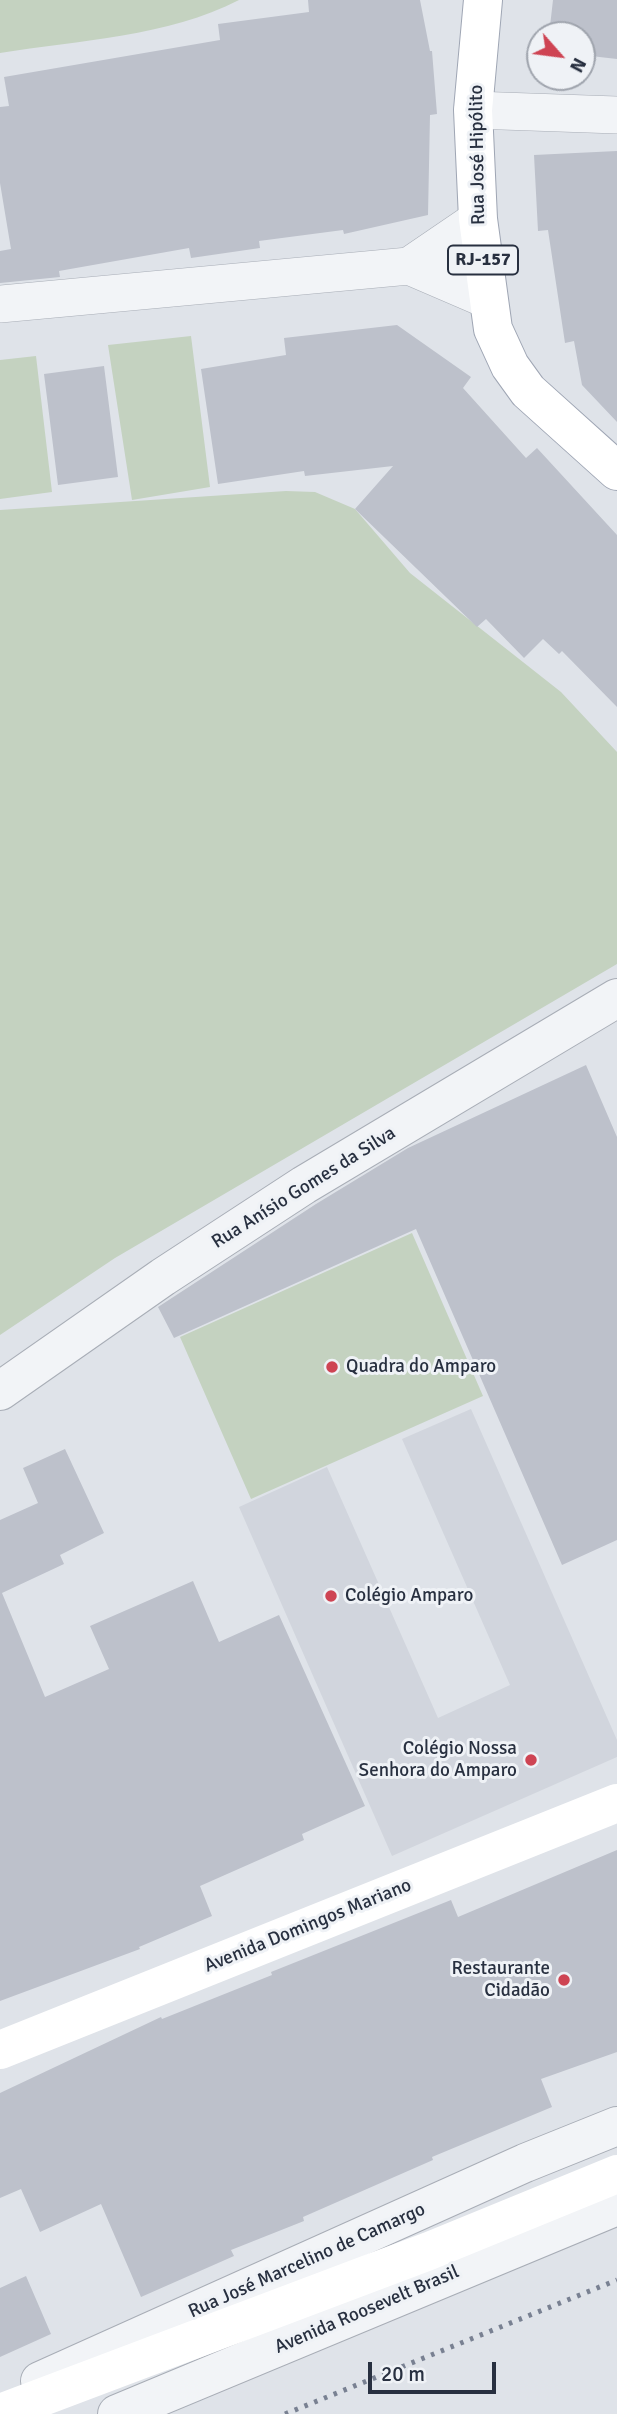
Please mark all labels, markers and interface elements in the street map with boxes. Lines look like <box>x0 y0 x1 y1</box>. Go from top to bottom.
north arrow <box>526 21 596 91</box>
text: N <box>564 53 591 76</box>
street label: Rua José Hipólito <box>465 85 491 225</box>
road number: RJ-157 <box>448 246 518 274</box>
street label: Rua Anísio Gomes da Silva <box>208 1122 400 1254</box>
place label: Quadra do Amparo <box>346 1356 496 1378</box>
marker: Quadra do Amparo <box>324 1359 340 1375</box>
place label: Colégio Amparo <box>345 1585 473 1607</box>
marker: Colégio Amparo <box>323 1588 339 1604</box>
place label: Colégio Nossa Senhora do Amparo <box>359 1738 517 1782</box>
marker: Colégio Nossa Senhora do Amparo <box>523 1752 539 1768</box>
street label: Avenida Domingos Mariano <box>201 1874 415 1978</box>
place label: Restaurante Cidadão <box>452 1958 550 2002</box>
marker: Restaurante Cidadão <box>556 1972 572 1988</box>
street label: Rua José Marcelino de Camargo <box>185 2198 429 2324</box>
street label: Avenida Roosevelt Brasil <box>271 2261 463 2359</box>
scale bar <box>372 2348 500 2392</box>
text: 20 m <box>381 2361 425 2387</box>

